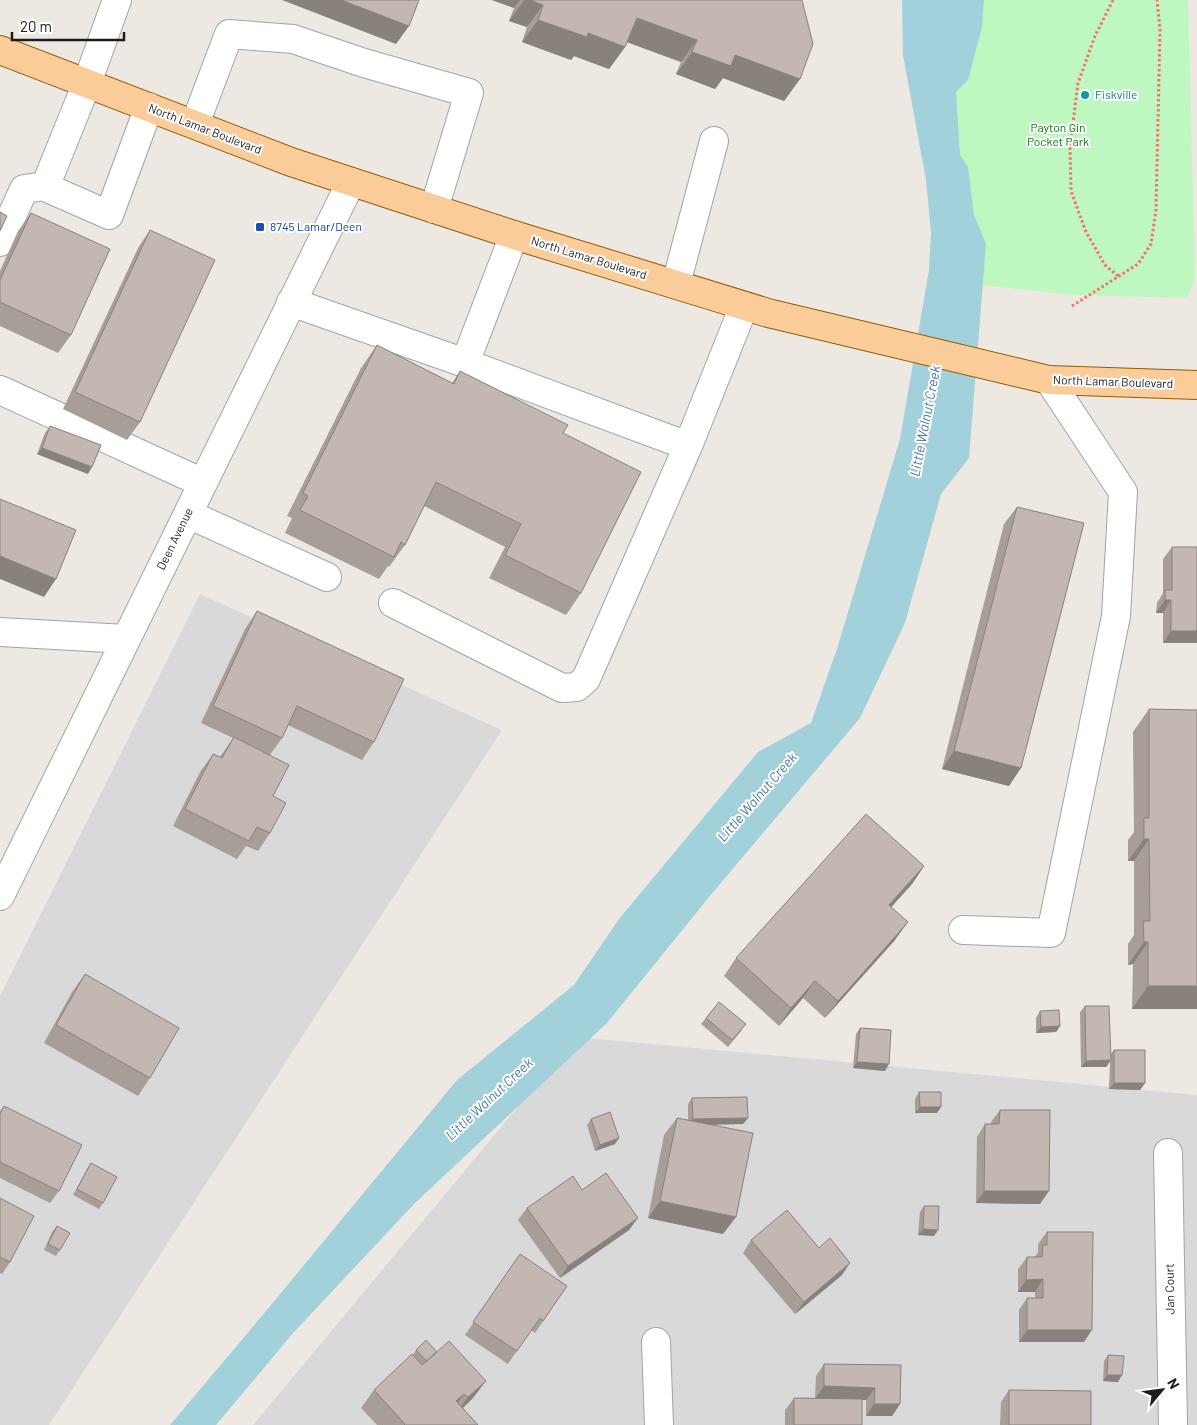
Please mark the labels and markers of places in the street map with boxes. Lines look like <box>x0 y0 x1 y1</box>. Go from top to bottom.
place label: Fiskville <box>1095 87 1137 101</box>
marker: Fiskville <box>1079 89 1091 101</box>
place label: 8745 Lamar/Deen <box>270 219 362 233</box>
marker: 8745 Lamar/Deen <box>254 221 266 233</box>

